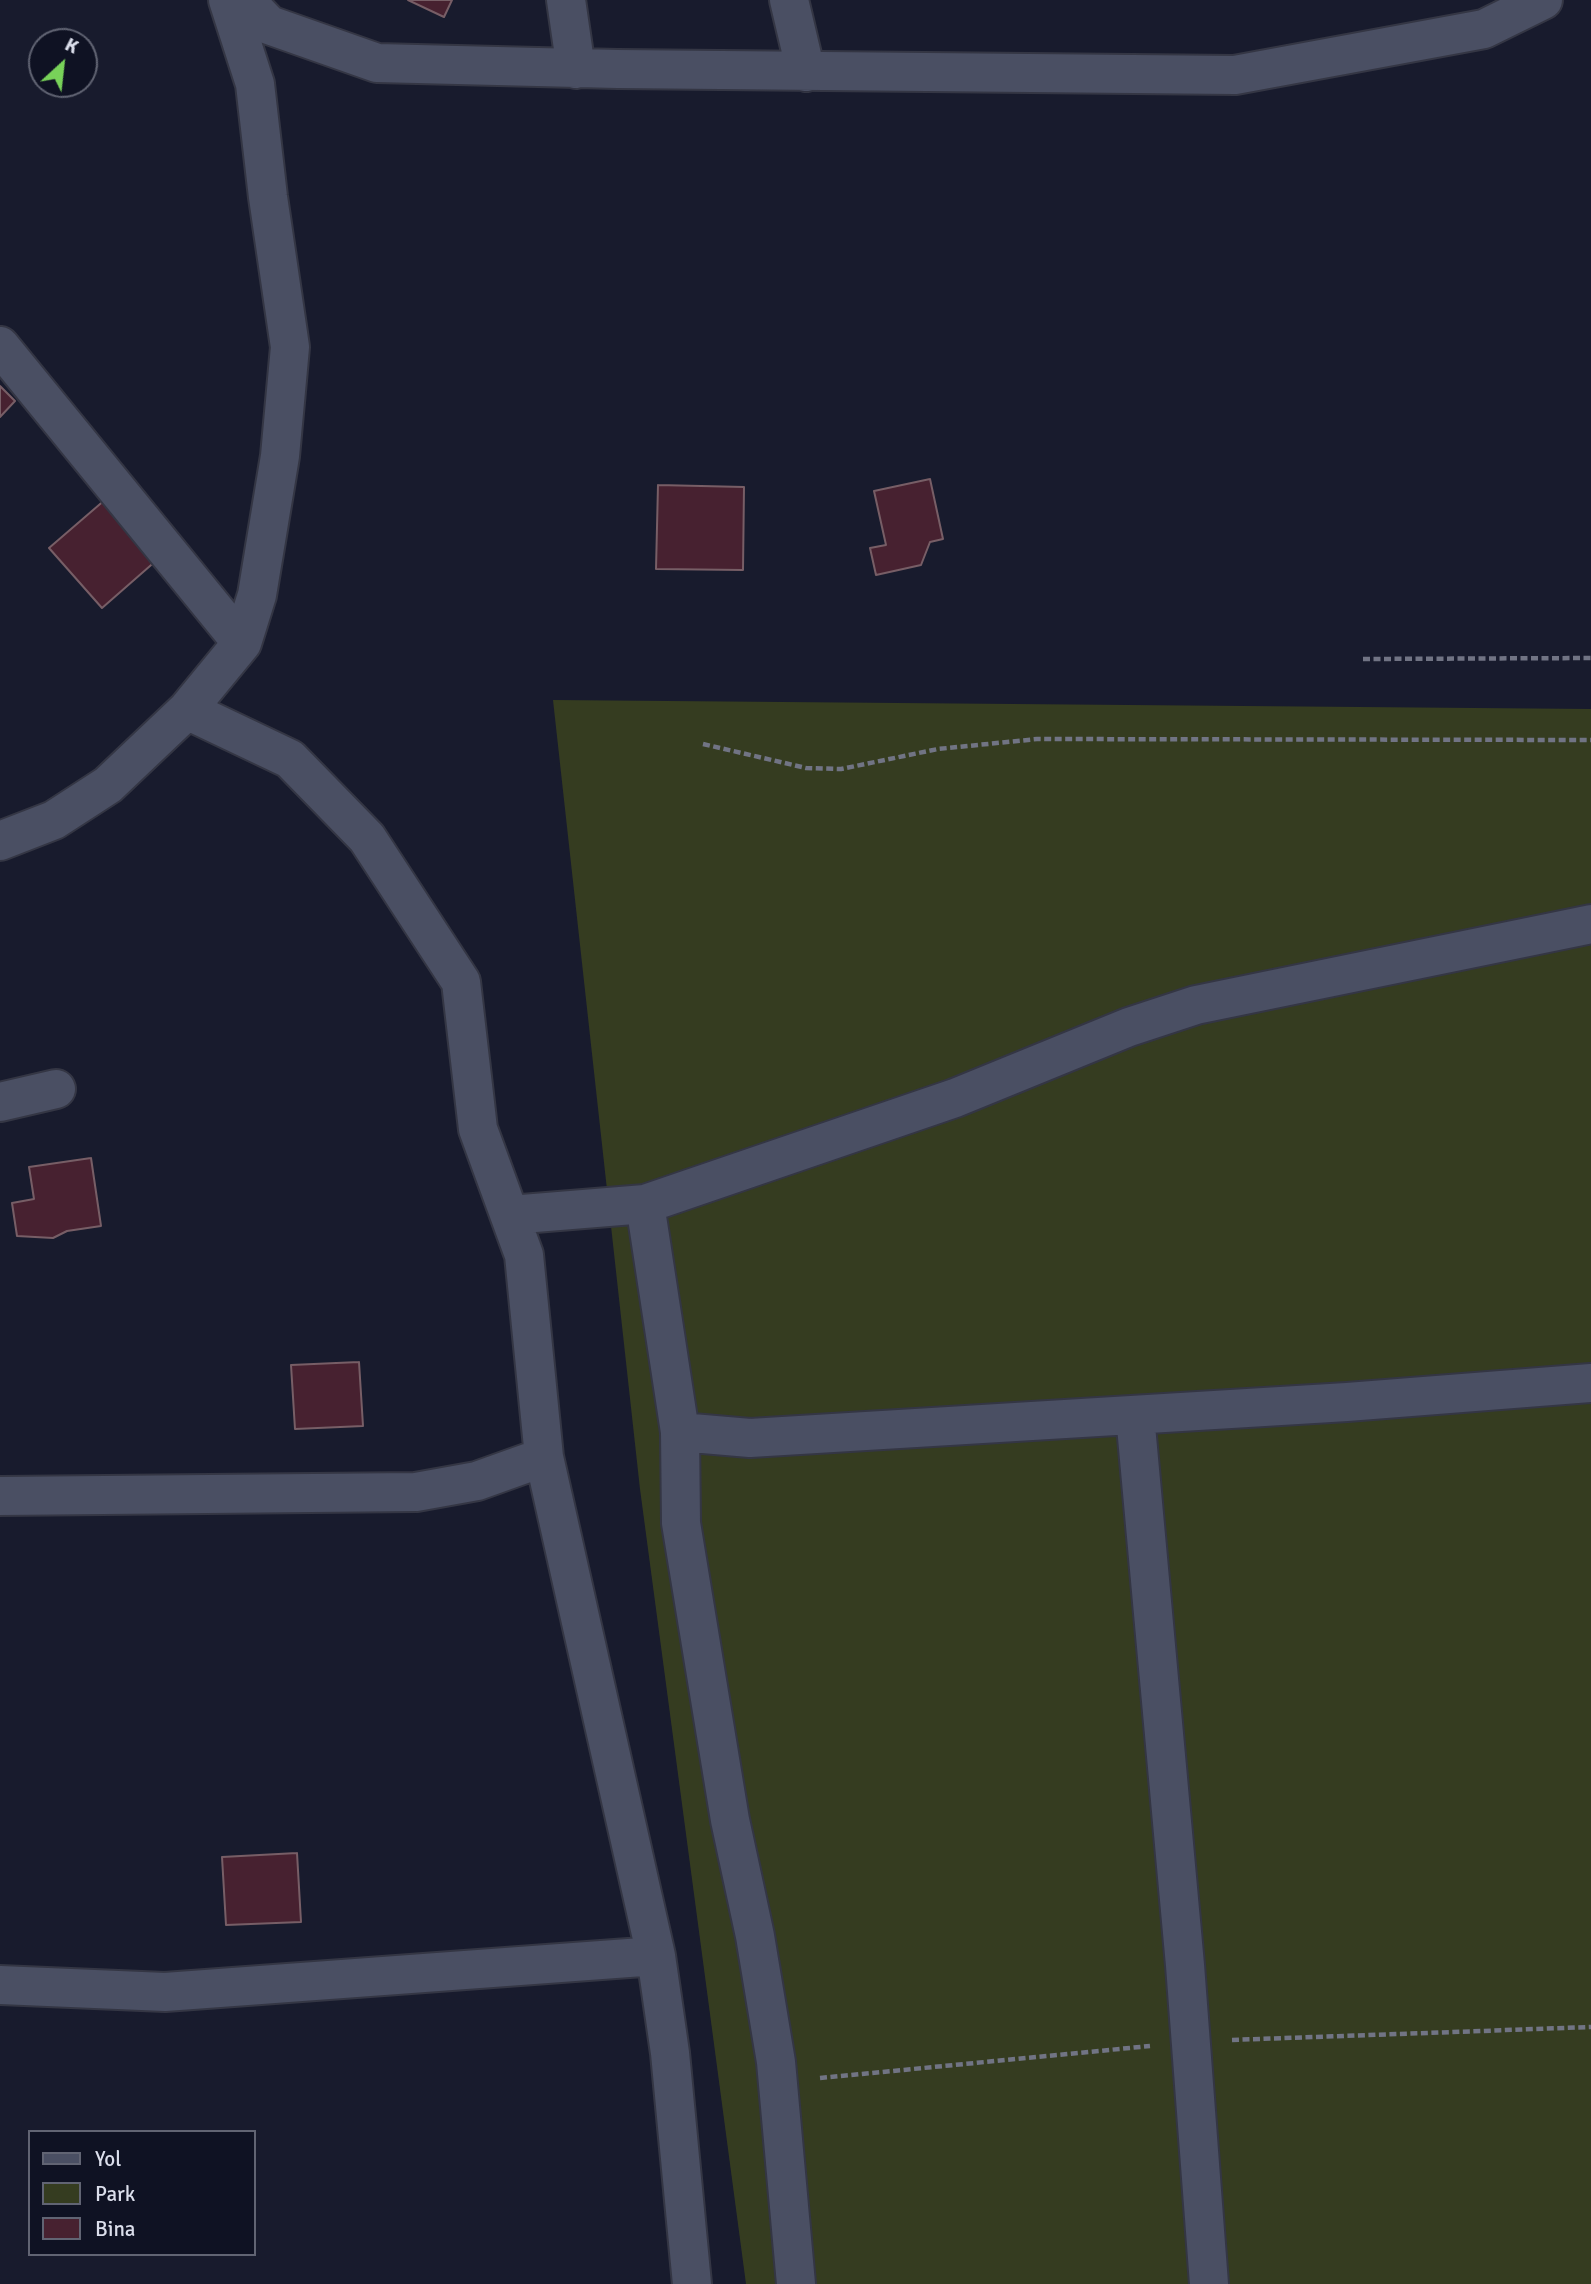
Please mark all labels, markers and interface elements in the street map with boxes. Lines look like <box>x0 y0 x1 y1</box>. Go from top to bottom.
north arrow <box>28 28 98 98</box>
text: K <box>61 33 82 59</box>
legend <box>28 2130 256 2256</box>
text: Yol <box>95 2146 121 2172</box>
text: Park <box>95 2181 135 2207</box>
text: Bina <box>95 2216 136 2242</box>

